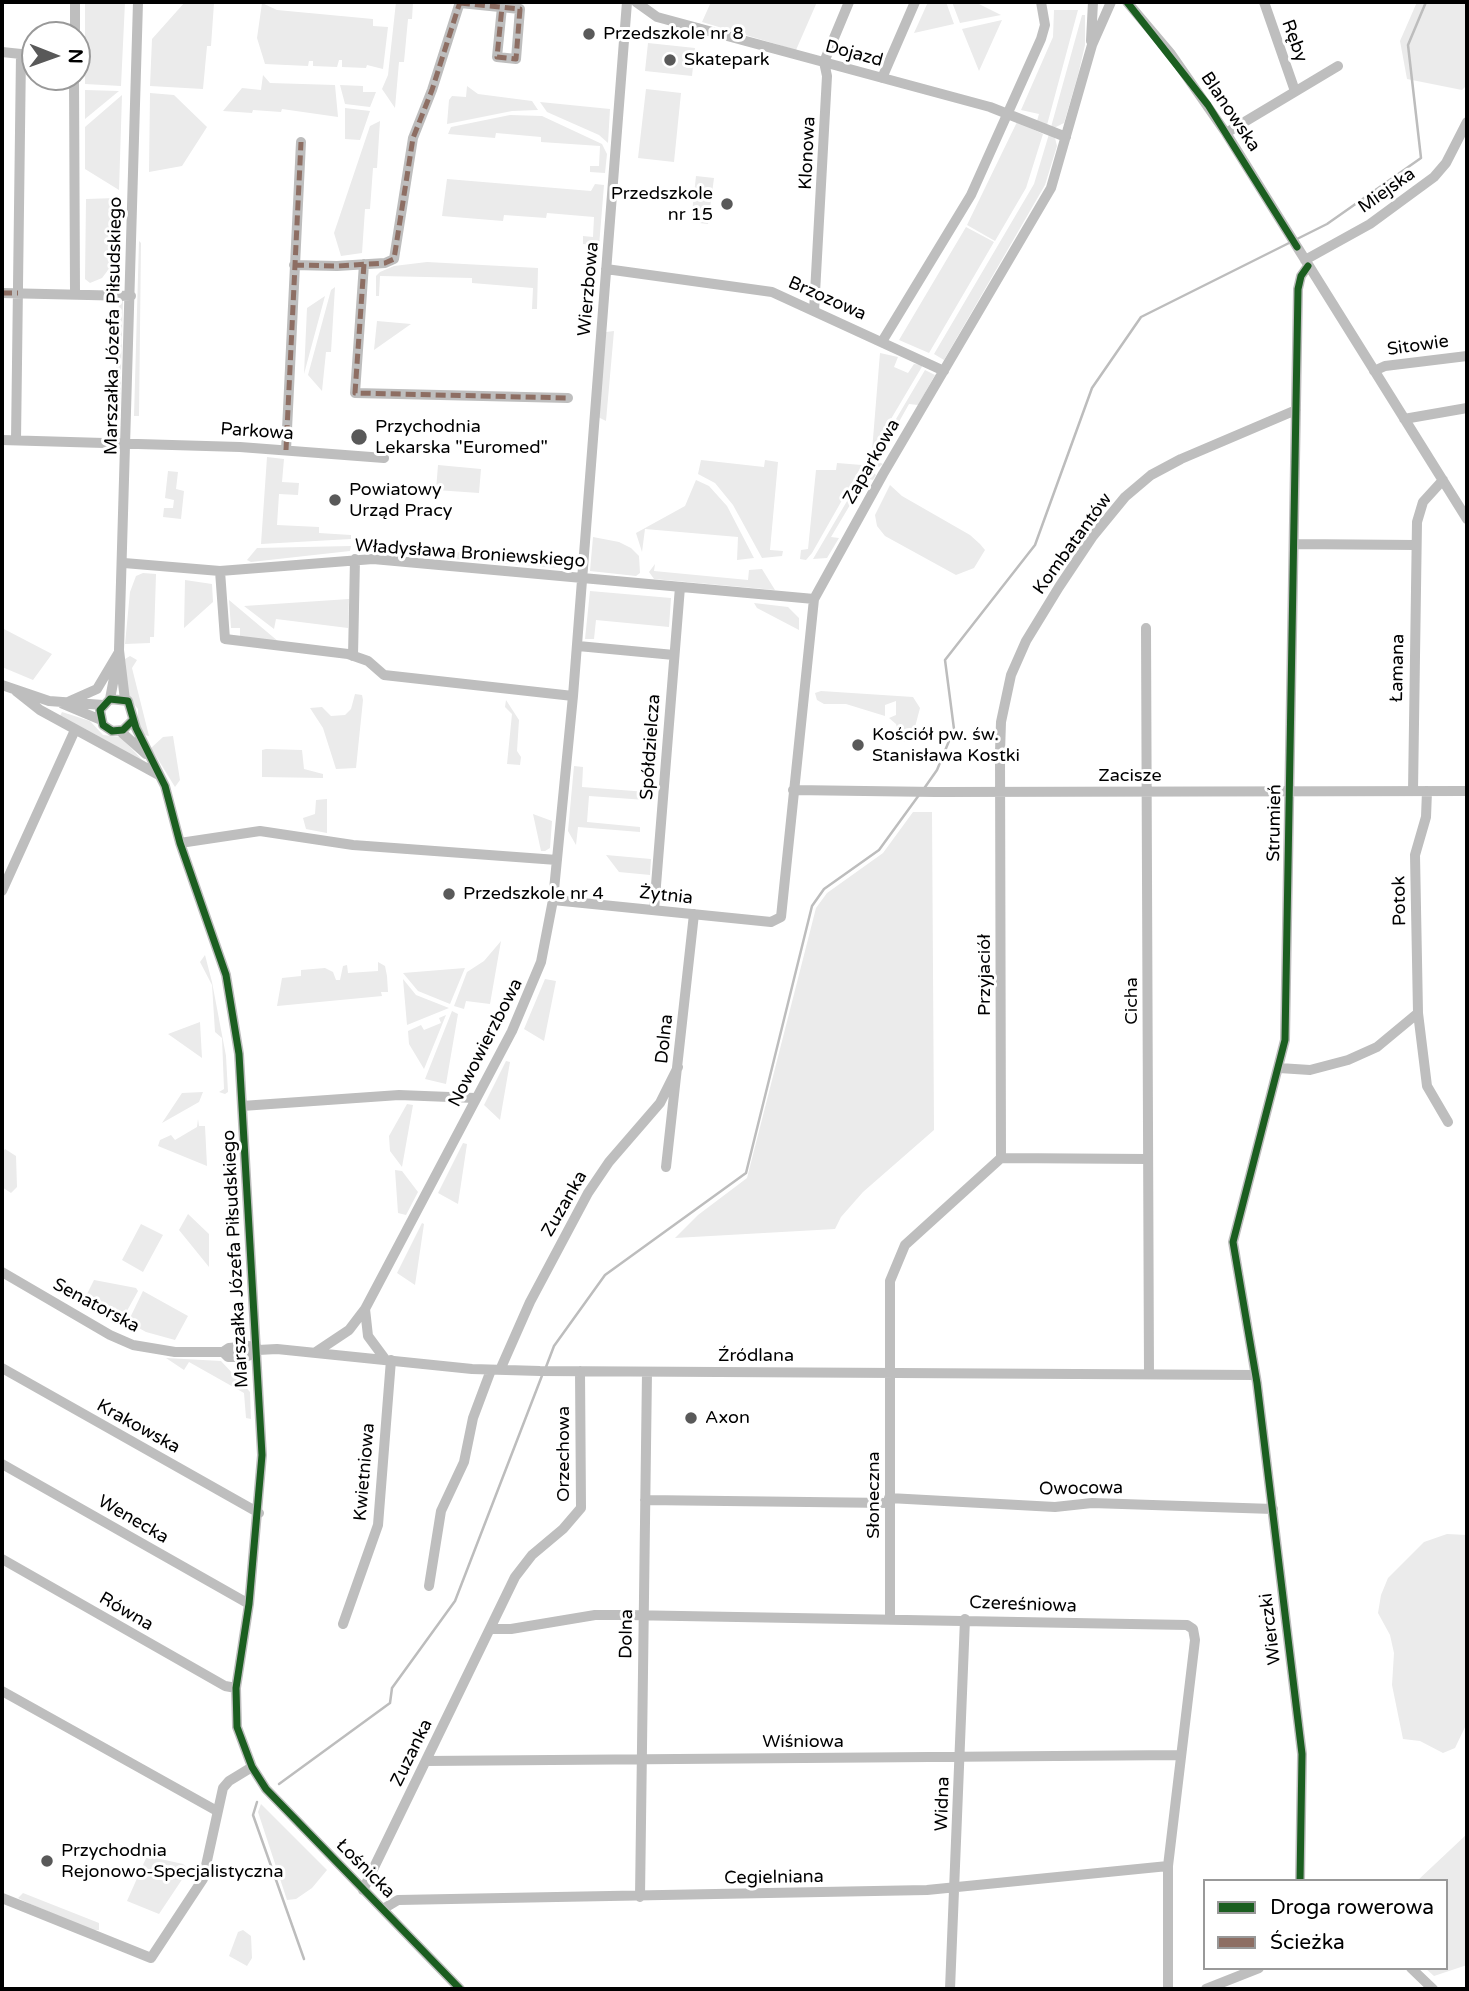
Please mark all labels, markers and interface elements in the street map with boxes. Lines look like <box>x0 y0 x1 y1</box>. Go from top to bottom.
street label: Ręby <box>1276 17 1312 65</box>
north arrow <box>21 21 91 91</box>
place label: Przedszkole nr 8 <box>603 23 744 45</box>
marker: Przedszkole nr 8 <box>581 26 597 42</box>
street label: Dojazd <box>823 36 885 72</box>
text: N <box>64 49 86 64</box>
place label: Skatepark <box>684 49 770 71</box>
marker: Skatepark <box>662 52 678 68</box>
street label: Blanowska <box>1196 68 1264 156</box>
street label: Klonowa <box>795 116 821 190</box>
street label: Miejska <box>1354 164 1420 218</box>
place label: Przedszkole nr 15 <box>611 183 713 226</box>
marker: Przedszkole nr 15 <box>719 196 735 212</box>
street label: Marszałka Józefa Piłsudskiego <box>101 197 127 455</box>
street label: Wierzbowa <box>574 241 604 337</box>
street label: Brzozowa <box>785 272 869 326</box>
street label: Sitowie <box>1386 331 1450 361</box>
place label: Przychodnia Lekarska "Euromed" <box>375 416 548 458</box>
street label: Zaparkowa <box>839 416 905 508</box>
street label: Parkowa <box>220 419 294 445</box>
marker: Przychodnia Lekarska "Euromed" <box>349 427 369 447</box>
place label: Powiatowy Urząd Pracy <box>349 479 452 522</box>
street label: Kombatantów <box>1029 489 1117 599</box>
marker: Powiatowy Urząd Pracy <box>327 492 343 508</box>
street label: Władysława Broniewskiego <box>354 535 586 573</box>
street label: Łamana <box>1387 634 1409 702</box>
street label: Spółdzielcza <box>637 693 665 801</box>
place label: Kościół pw. św. Stanisława Kostki <box>872 724 1020 766</box>
marker: Kościół pw. św. Stanisława Kostki <box>850 737 866 753</box>
street label: Zacisze <box>1098 765 1162 787</box>
street label: Strumień <box>1264 784 1286 862</box>
street label: Potok <box>1389 876 1411 926</box>
street label: Żytnia <box>638 882 694 910</box>
place label: Przedszkole nr 4 <box>463 883 604 905</box>
marker: Przedszkole nr 4 <box>441 886 457 902</box>
street label: Przyjaciół <box>974 934 996 1016</box>
street label: Nowowierzbowa <box>444 975 528 1111</box>
street label: Cicha <box>1121 977 1143 1025</box>
street label: Dolna <box>652 1013 678 1065</box>
street label: Marszałka Józefa Piłsudskiego <box>218 1129 254 1389</box>
street label: Zuzanka <box>538 1167 592 1241</box>
street label: Senatorska <box>49 1274 143 1338</box>
street label: Źródlana <box>718 1345 794 1367</box>
street label: Krakowska <box>92 1395 184 1459</box>
street label: Orzechowa <box>553 1406 575 1502</box>
place label: Axon <box>705 1407 750 1429</box>
marker: Axon <box>683 1410 699 1426</box>
street label: Kwietniowa <box>350 1422 380 1522</box>
street label: Słoneczna <box>863 1451 885 1539</box>
street label: Owocowa <box>1039 1477 1123 1501</box>
street label: Wenecka <box>94 1491 172 1549</box>
street label: Równa <box>95 1588 157 1636</box>
street label: Czereśniowa <box>969 1592 1077 1618</box>
street label: Wierczki <box>1256 1592 1286 1666</box>
street label: Dolna <box>616 1609 638 1659</box>
street label: Zuzanka <box>386 1716 438 1790</box>
street label: Wiśniowa <box>762 1731 844 1753</box>
street label: Widna <box>931 1776 955 1832</box>
street label: Łośnicka <box>331 1835 399 1903</box>
place label: Przychodnia Rejonowo-Specjalistyczna <box>61 1840 284 1882</box>
marker: Przychodnia Rejonowo-Specjalistyczna <box>39 1853 55 1869</box>
street label: Cegielniana <box>724 1866 824 1890</box>
legend <box>1203 1879 1448 1970</box>
text: Droga rowerowa <box>1270 1895 1434 1920</box>
text: Ścieżka <box>1270 1930 1345 1955</box>

